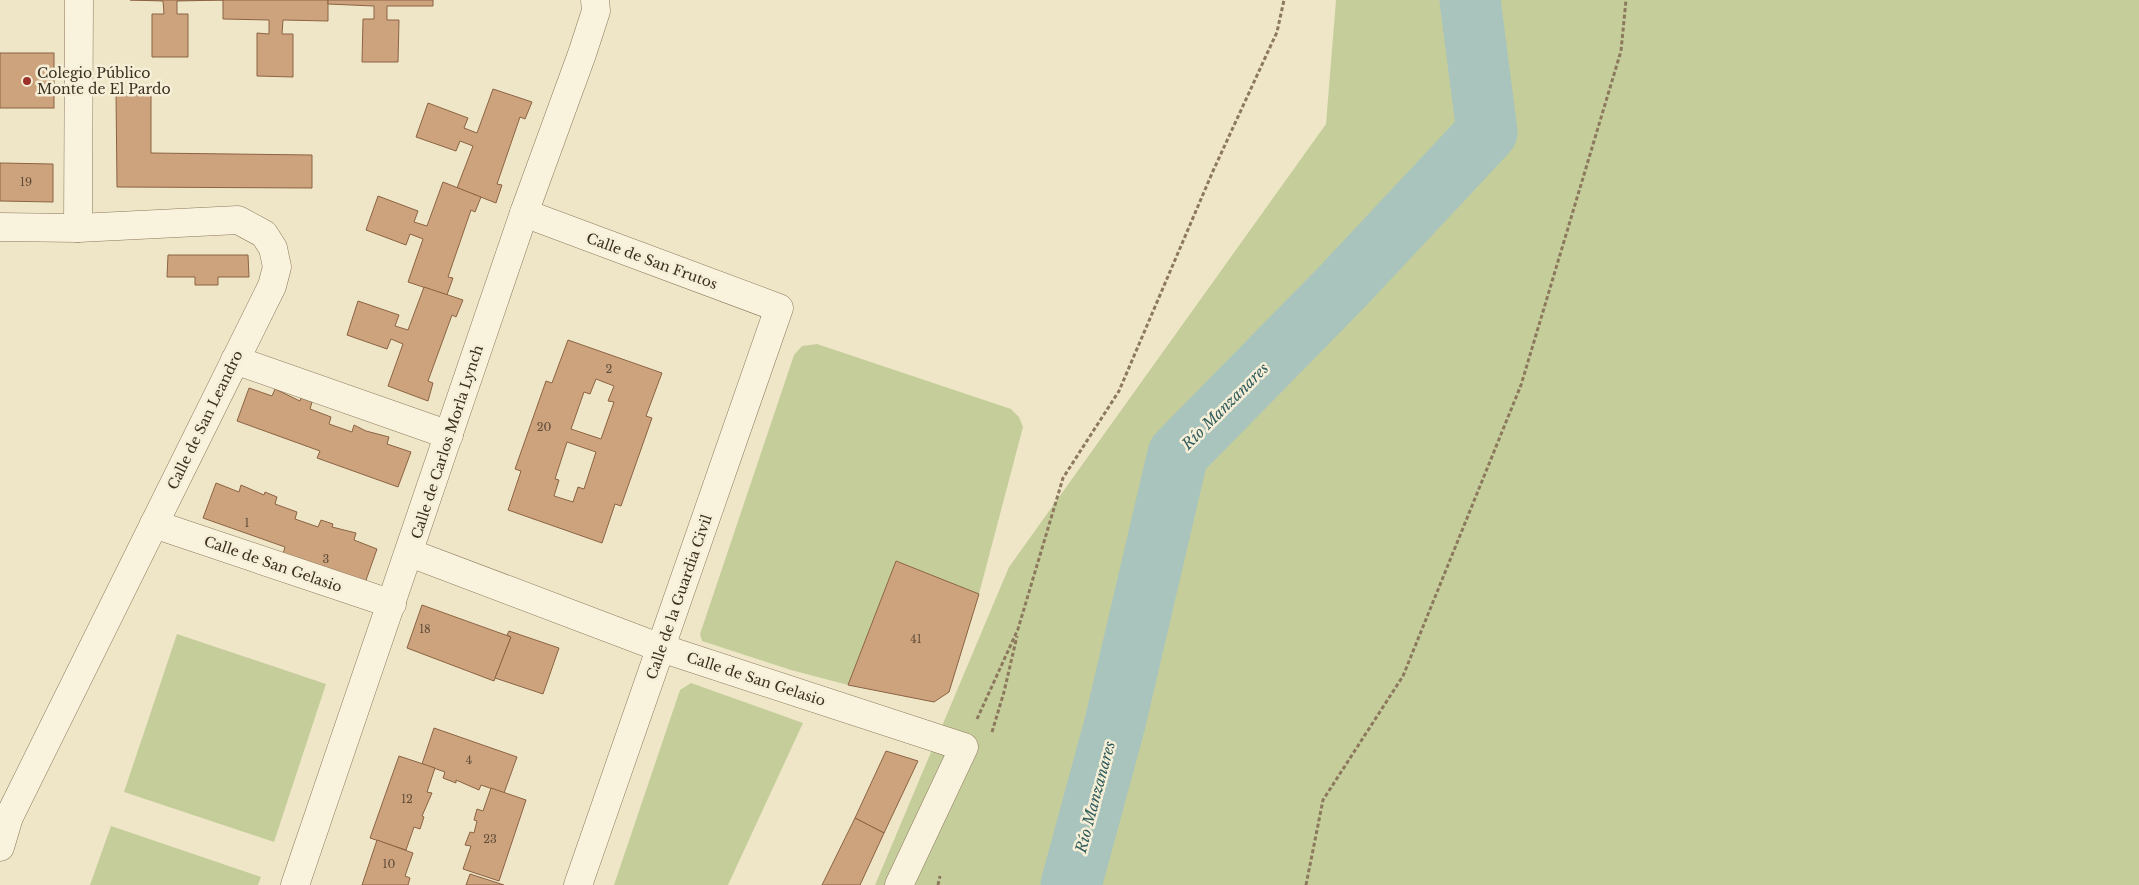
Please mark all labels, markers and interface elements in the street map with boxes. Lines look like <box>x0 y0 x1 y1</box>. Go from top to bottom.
place label: Colegio Público Monte de El Pardo <box>37 64 171 98</box>
marker: Colegio Público Monte de El Pardo <box>21 75 33 87</box>
house number: 19 <box>20 175 32 189</box>
street label: Calle de San Frutos <box>584 229 720 293</box>
street label: Calle de Carlos Morla Lynch <box>407 342 487 541</box>
street label: Calle de San Leandro <box>163 347 247 493</box>
water label: Río Manzanares <box>1177 359 1272 454</box>
house number: 2 <box>606 362 613 376</box>
house number: 20 <box>537 420 551 434</box>
street label: Calle de la Guardia Civil <box>642 512 716 682</box>
house number: 1 <box>245 516 250 530</box>
street label: Calle de San Gelasio <box>202 532 344 596</box>
house number: 3 <box>323 552 330 566</box>
house number: 18 <box>419 622 431 636</box>
house number: 41 <box>910 632 922 646</box>
street label: Calle de San Gelasio <box>684 648 828 710</box>
water label: Río Manzanares <box>1071 739 1119 856</box>
house number: 4 <box>466 753 472 767</box>
house number: 12 <box>401 792 413 806</box>
house number: 23 <box>483 832 497 846</box>
house number: 10 <box>383 857 396 871</box>

